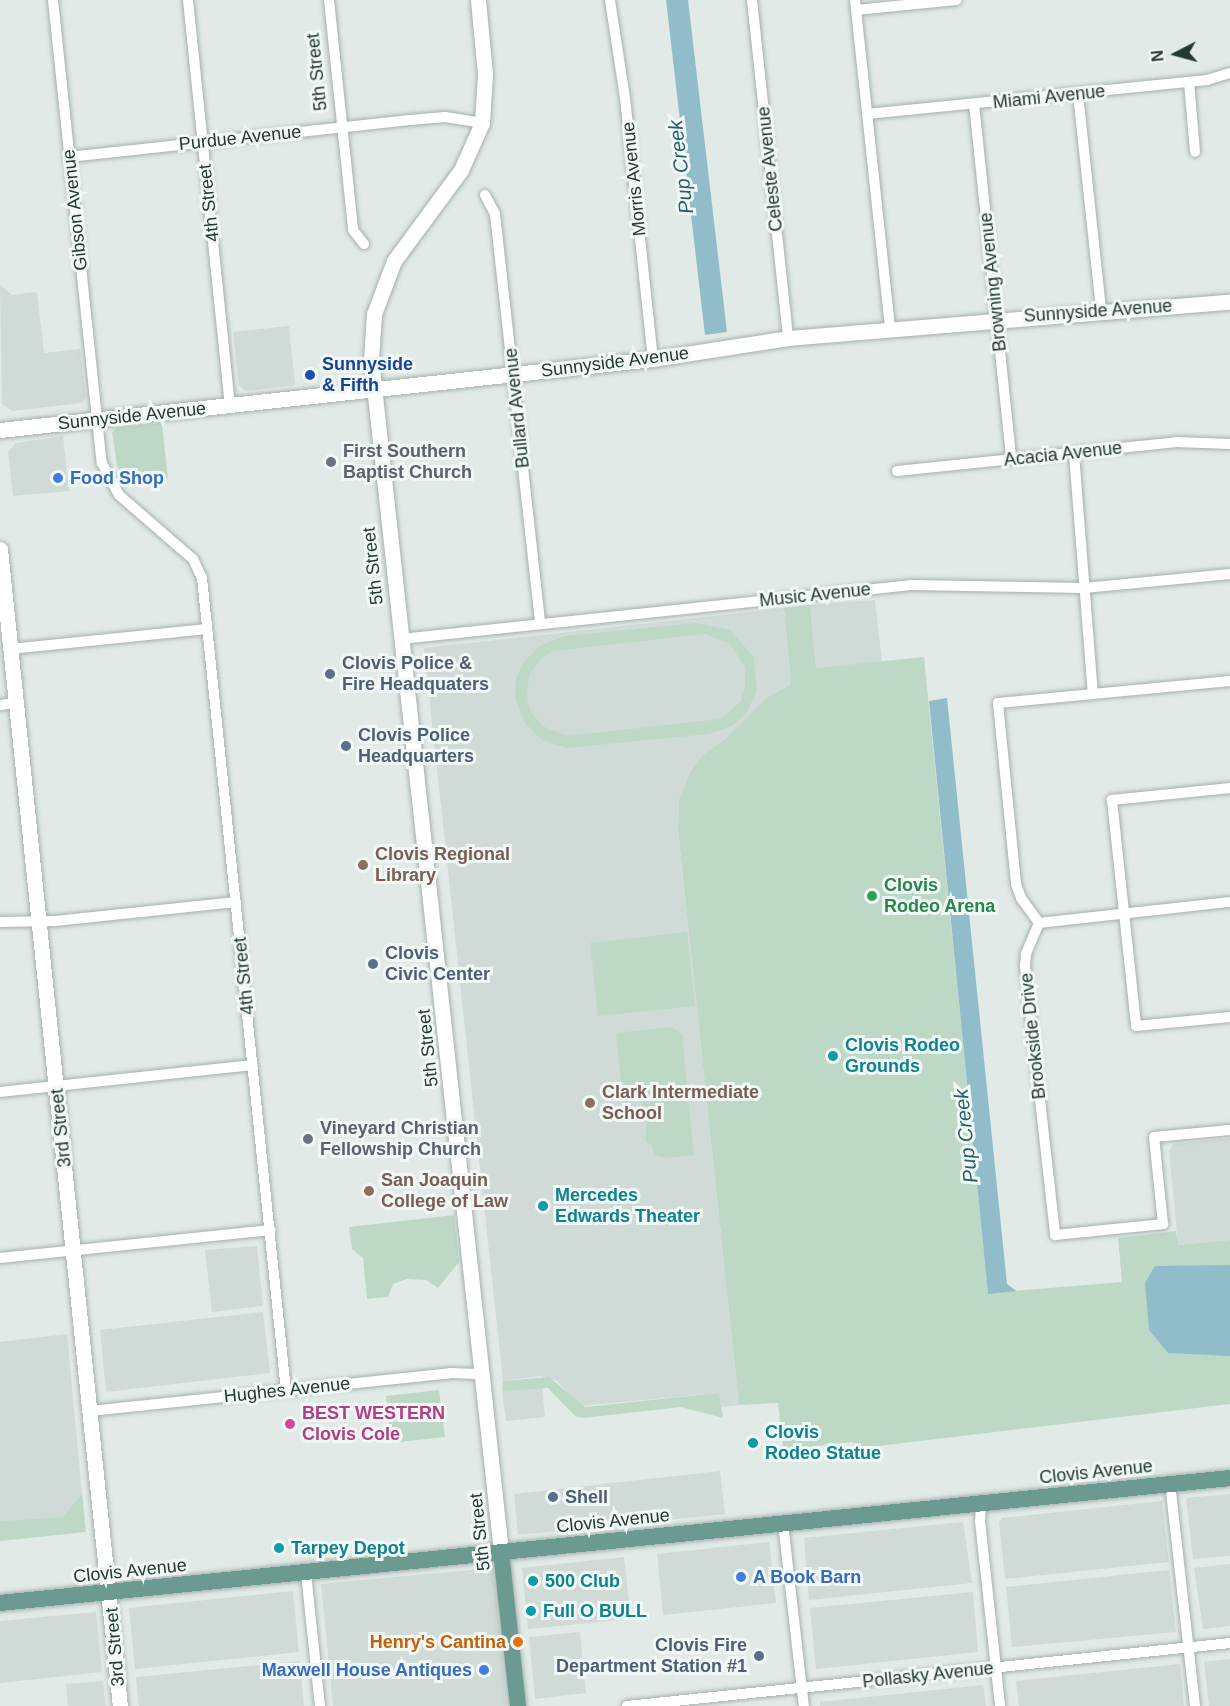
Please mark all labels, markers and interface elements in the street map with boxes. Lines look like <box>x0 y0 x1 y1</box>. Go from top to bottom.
north arrow <box>1146 24 1206 84</box>
street label: 5th Street <box>302 32 332 112</box>
text: N <box>1149 49 1167 63</box>
street label: Miami Avenue <box>991 80 1107 114</box>
street label: Celeste Avenue <box>753 105 787 233</box>
water label: Pup Creek <box>663 119 699 215</box>
street label: Morris Avenue <box>617 120 651 238</box>
street label: Purdue Avenue <box>177 121 303 155</box>
street label: Gibson Avenue <box>58 148 92 272</box>
street label: 4th Street <box>194 163 224 243</box>
street label: Browning Avenue <box>975 211 1011 353</box>
street label: Sunnyside Avenue <box>1023 295 1173 327</box>
street label: Sunnyside Avenue <box>539 342 691 382</box>
street label: Bullard Avenue <box>500 346 534 470</box>
place label: Sunnyside & Fifth <box>322 354 413 397</box>
marker: Sunnyside & Fifth <box>303 368 317 382</box>
street label: Sunnyside Avenue <box>56 397 208 435</box>
street label: Acacia Avenue <box>1002 437 1124 471</box>
place label: First Southern Baptist Church <box>343 441 472 484</box>
marker: First Southern Baptist Church <box>324 455 338 469</box>
place label: Food Shop <box>70 467 164 489</box>
marker: Food Shop <box>51 471 65 485</box>
street label: 5th Street <box>358 526 388 606</box>
street label: Music Avenue <box>758 578 872 612</box>
place label: Clovis Police & Fire Headquaters <box>342 653 489 696</box>
marker: Clovis Police & Fire Headquaters <box>323 667 337 681</box>
place label: Clovis Police Headquarters <box>358 725 474 768</box>
marker: Clovis Police Headquarters <box>339 739 353 753</box>
place label: Clovis Regional Library <box>375 844 510 886</box>
marker: Clovis Regional Library <box>356 858 370 872</box>
place label: Clovis Rodeo Arena <box>884 875 996 918</box>
marker: Clovis Rodeo Arena <box>865 889 879 903</box>
street label: 4th Street <box>229 936 259 1016</box>
place label: Clovis Civic Center <box>385 943 490 986</box>
marker: Clovis Civic Center <box>366 957 380 971</box>
street label: Brookside Drive <box>1016 972 1050 1100</box>
street label: 5th Street <box>413 1008 443 1088</box>
place label: Clovis Rodeo Grounds <box>845 1035 960 1078</box>
marker: Clovis Rodeo Grounds <box>826 1049 840 1063</box>
place label: Clark Intermediate School <box>602 1082 759 1124</box>
street label: 3rd Street <box>46 1088 76 1168</box>
water label: Pup Creek <box>949 1088 983 1184</box>
marker: Clark Intermediate School <box>583 1096 597 1110</box>
place label: Vineyard Christian Fellowship Church <box>320 1118 481 1160</box>
marker: Vineyard Christian Fellowship Church <box>301 1132 315 1146</box>
place label: San Joaquin College of Law <box>381 1170 508 1212</box>
marker: San Joaquin College of Law <box>362 1184 376 1198</box>
place label: Mercedes Edwards Theater <box>555 1185 700 1228</box>
marker: Mercedes Edwards Theater <box>536 1199 550 1213</box>
street label: Hughes Avenue <box>222 1373 352 1407</box>
place label: BEST WESTERN Clovis Cole <box>302 1403 445 1446</box>
marker: BEST WESTERN Clovis Cole <box>283 1417 297 1431</box>
place label: Clovis Rodeo Statue <box>765 1422 881 1464</box>
marker: Clovis Rodeo Statue <box>746 1436 760 1450</box>
street label: Clovis Avenue <box>1038 1455 1154 1489</box>
place label: Shell <box>565 1486 608 1508</box>
marker: Shell <box>546 1490 560 1504</box>
street label: 5th Street <box>465 1492 495 1572</box>
street label: Clovis Avenue <box>555 1504 671 1538</box>
place label: Tarpey Depot <box>291 1537 405 1559</box>
marker: Tarpey Depot <box>272 1541 286 1555</box>
street label: Clovis Avenue <box>72 1554 188 1588</box>
place label: A Book Barn <box>753 1566 862 1588</box>
place label: 500 Club <box>545 1570 620 1592</box>
marker: A Book Barn <box>734 1570 748 1584</box>
marker: 500 Club <box>526 1574 540 1588</box>
place label: Full O BULL <box>543 1600 647 1622</box>
marker: Full O BULL <box>524 1604 538 1618</box>
street label: 3rd Street <box>101 1607 129 1687</box>
place label: Henry's Cantina <box>370 1631 506 1653</box>
marker: Henry's Cantina <box>511 1635 525 1649</box>
place label: Clovis Fire Department Station #1 <box>556 1635 747 1678</box>
marker: Clovis Fire Department Station #1 <box>752 1649 766 1663</box>
street label: Pollasky Avenue <box>861 1657 995 1693</box>
place label: Maxwell House Antiques <box>261 1659 472 1681</box>
marker: Maxwell House Antiques <box>477 1663 491 1677</box>

